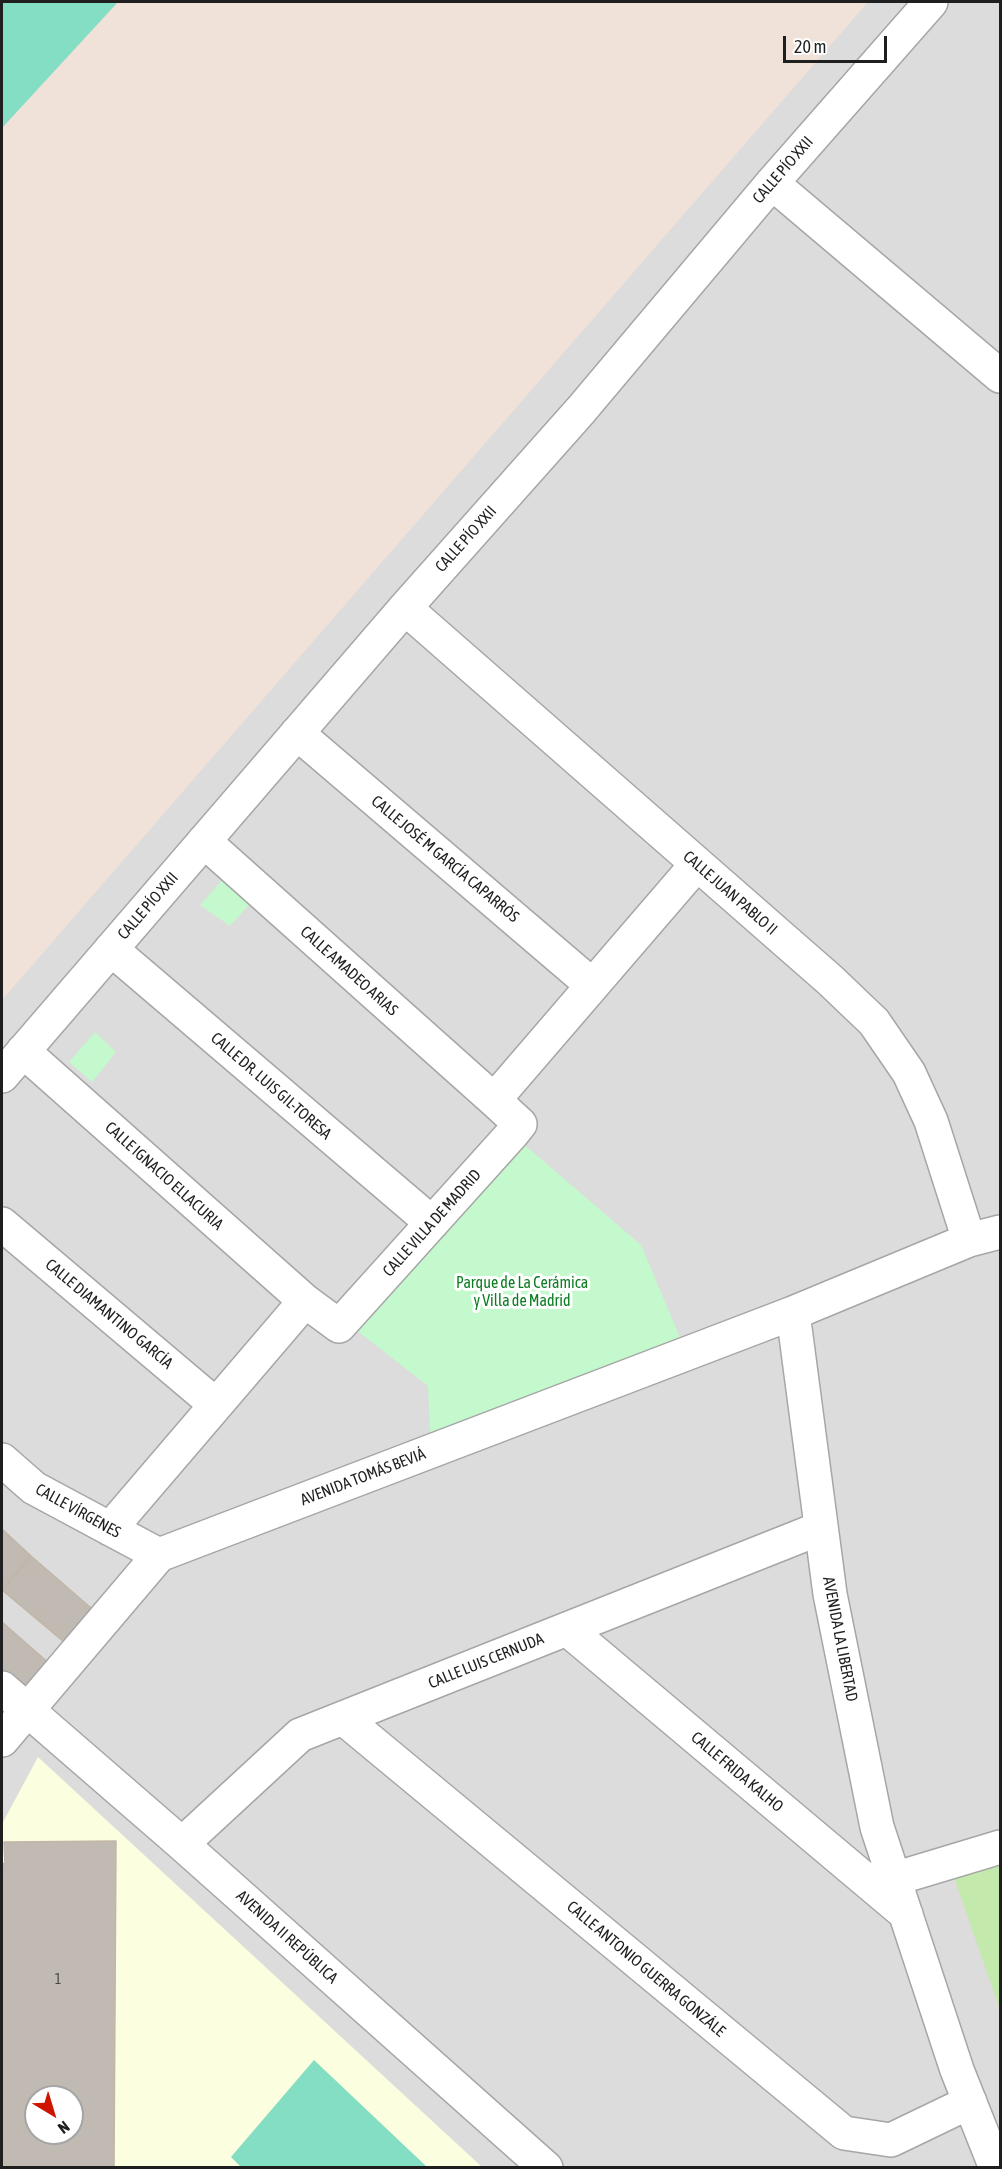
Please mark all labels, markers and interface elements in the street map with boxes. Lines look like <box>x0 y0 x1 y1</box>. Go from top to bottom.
scale bar <box>786 24 890 62</box>
text: 20 m <box>794 36 826 57</box>
street label: CALLE PÍO XXII <box>749 133 817 207</box>
street label: CALLE PÍO XXII <box>431 502 501 576</box>
street label: CALLE JOSÉ M GARCÍA CAPARRÓS <box>367 792 523 926</box>
street label: CALLE JUAN PABLO II <box>679 847 781 939</box>
street label: CALLE PÍO XXII <box>114 869 182 943</box>
street label: CALLE AMADEO ARIAS <box>296 922 402 1020</box>
street label: CALLE DR. LUIS GIL-TORESA <box>207 1028 335 1144</box>
street label: CALLE IGNACIO ELLACURIA <box>101 1118 227 1234</box>
street label: CALLE VILLA DE MADRID <box>379 1166 485 1280</box>
street label: CALLE DIAMANTINO GARCÍA <box>41 1255 177 1373</box>
park label: Parque de La Cerámica y Villa de Madrid <box>456 1273 588 1311</box>
street label: AVENIDA TOMÁS BEVIÁ <box>298 1444 428 1510</box>
street label: CALLE VÍRGENES <box>32 1480 124 1542</box>
street label: AVENIDA LA LIBERTAD <box>818 1575 862 1703</box>
street label: CALLE LUIS CERNUDA <box>425 1629 547 1693</box>
street label: CALLE FRIDA KALHO <box>687 1728 787 1816</box>
street label: AVENIDA II REPÚBLICA <box>232 1886 342 1988</box>
street label: CALLE ANTONIO GUERRA GONZÁLE <box>563 1897 729 2041</box>
house number: 1 <box>55 1972 61 1988</box>
north arrow <box>24 2085 84 2145</box>
text: N <box>55 2118 73 2138</box>

